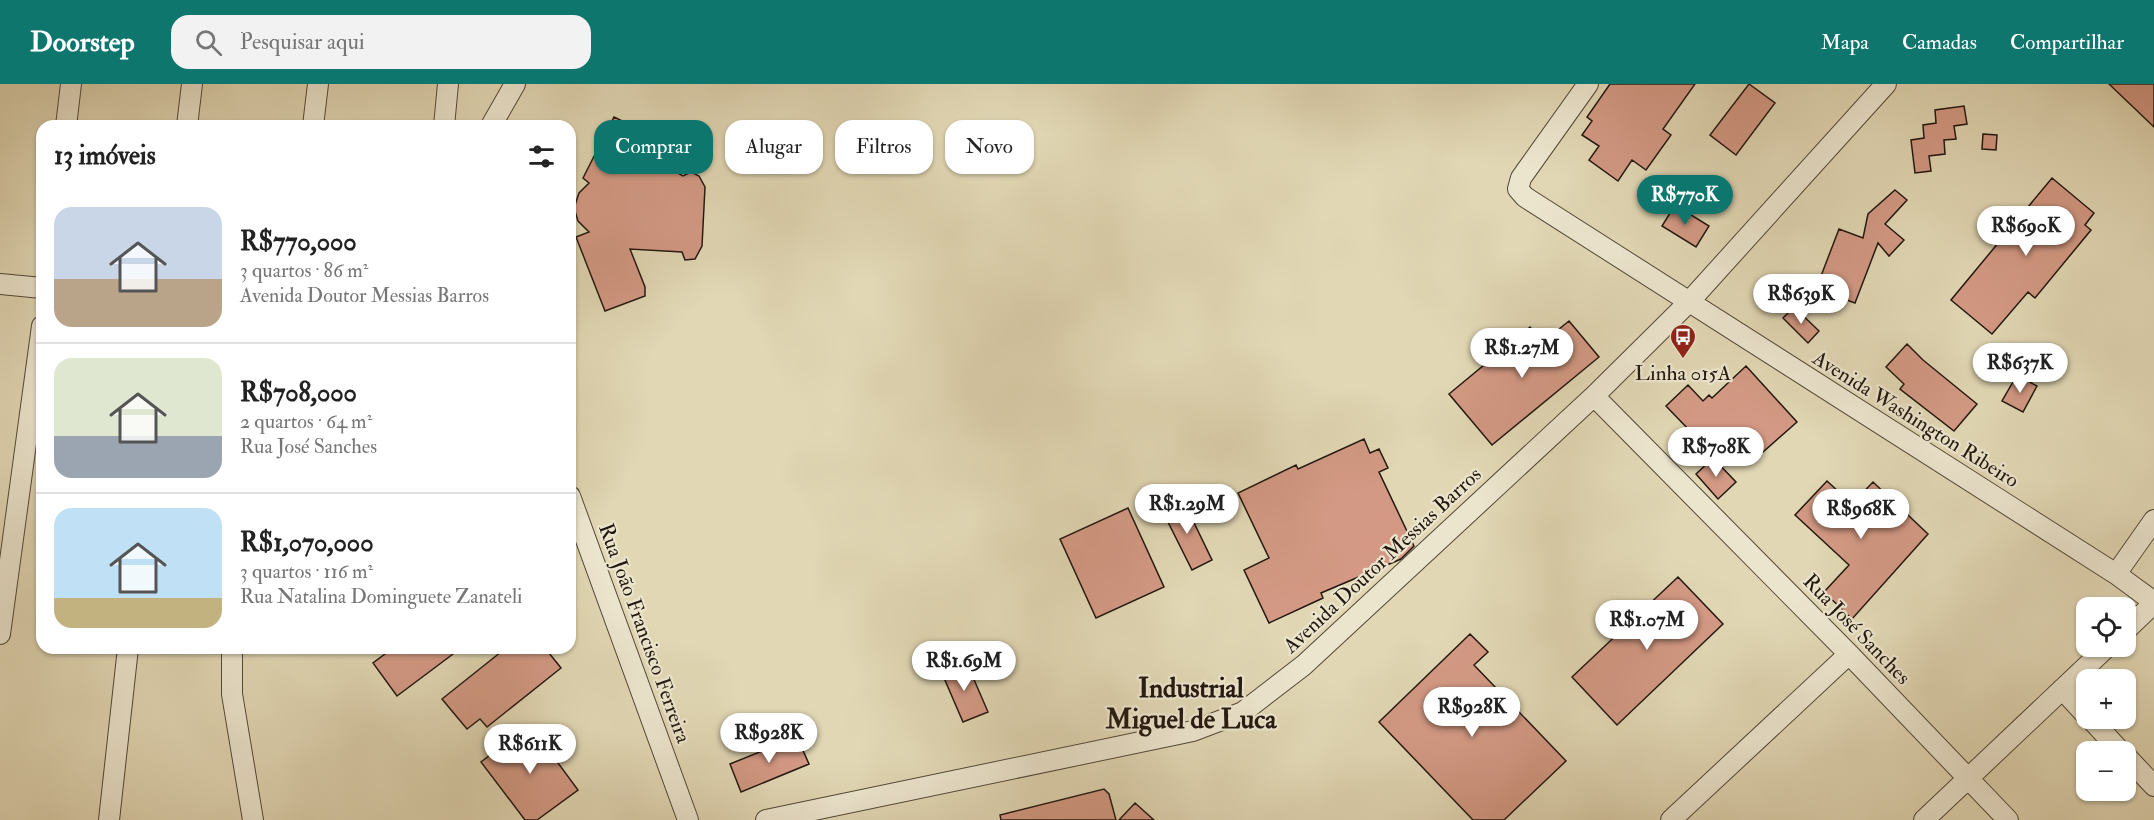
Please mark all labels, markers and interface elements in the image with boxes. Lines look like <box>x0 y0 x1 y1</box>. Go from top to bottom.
search box <box>171 15 591 69</box>
text: Doorstep <box>30 25 135 60</box>
icon: search <box>192 26 225 59</box>
text: Pesquisar aqui <box>240 28 365 56</box>
text: Mapa <box>1821 29 1869 56</box>
text: Camadas <box>1902 29 1977 56</box>
text: Compartilhar <box>2010 29 2124 56</box>
chip: Comprar <box>594 120 713 174</box>
chip: Alugar <box>725 120 823 174</box>
chip: Filtros <box>835 120 933 174</box>
chip: Novo <box>945 120 1034 174</box>
text: 13 imóveis <box>54 140 156 172</box>
icon: filters <box>525 140 558 173</box>
pin: R$770K <box>1636 175 1734 226</box>
text: R$770K <box>1651 182 1719 207</box>
pin: R$690K <box>1977 206 2075 257</box>
text: R$690K <box>1991 213 2061 238</box>
text: R$770,000 <box>240 226 357 258</box>
icon: home <box>102 231 174 303</box>
text: 3 quartos · 86 m² <box>240 258 368 283</box>
pin: R$639K <box>1752 274 1850 325</box>
text: R$639K <box>1767 281 1835 306</box>
text: Avenida Doutor Messias Barros <box>240 283 489 308</box>
bus stop icon: Linha 015A <box>1668 322 1698 360</box>
pin: R$1.27M <box>1467 328 1577 379</box>
text: R$1.27M <box>1484 335 1560 360</box>
pin: R$637K <box>1971 343 2069 394</box>
street label: Avenida Washington Ribeiro <box>1807 344 2024 494</box>
text: R$637K <box>1987 350 2053 375</box>
place label: Linha 015A <box>1635 360 1731 387</box>
text: R$708,000 <box>240 377 357 409</box>
icon: home <box>102 382 174 454</box>
text: 2 quartos · 64 m² <box>240 409 372 434</box>
pin: R$708K <box>1667 427 1765 478</box>
text: Rua José Sanches <box>240 434 377 459</box>
text: R$708K <box>1682 434 1750 459</box>
street label: Avenida Doutor Messias Barros <box>1277 461 1487 660</box>
pin: R$1.29M <box>1132 484 1242 535</box>
pin: R$968K <box>1812 489 1910 540</box>
text: R$1.29M <box>1149 491 1225 516</box>
text: R$968K <box>1826 496 1896 521</box>
street label: Rua João Francisco Ferreira <box>592 520 697 747</box>
text: R$1,070,000 <box>240 527 373 559</box>
icon: home <box>102 532 174 604</box>
text: 3 quartos · 116 m² <box>240 559 373 584</box>
street label: Rua José Sanches <box>1797 568 1916 690</box>
text: Rua Natalina Dominguete Zanateli <box>240 584 522 609</box>
map controls <box>2076 597 2136 801</box>
button: locate <box>2076 597 2136 657</box>
pin: R$1.07M <box>1592 600 1702 651</box>
text: R$1.07M <box>1609 607 1685 632</box>
pin: R$1.69M <box>909 641 1019 692</box>
text: R$1.69M <box>926 648 1002 673</box>
button: + <box>2076 669 2136 729</box>
district label: Industrial Miguel de Luca <box>1105 672 1277 737</box>
pin: R$928K <box>1423 687 1521 738</box>
text: R$928K <box>1437 694 1507 719</box>
pin: R$928K <box>720 713 818 764</box>
text: R$928K <box>734 720 804 745</box>
pin: R$611K <box>481 724 579 775</box>
text: R$611K <box>498 731 562 756</box>
button: − <box>2076 741 2136 801</box>

